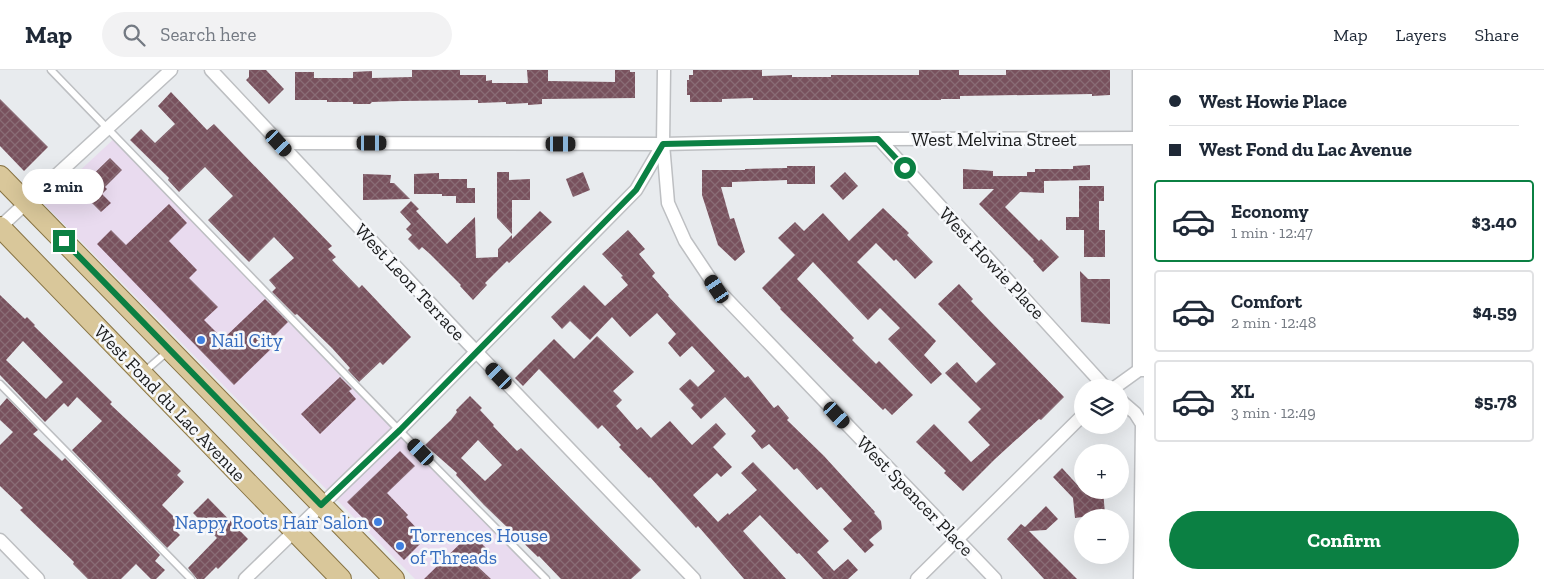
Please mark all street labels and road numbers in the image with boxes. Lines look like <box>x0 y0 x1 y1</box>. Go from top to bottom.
street label: West Melvina Street <box>912 128 1076 151</box>
street label: West Howie Place <box>934 202 1050 324</box>
street label: West Leon Terrace <box>350 219 470 345</box>
street label: West Fond du Lac Avenue <box>89 320 251 486</box>
street label: West Spencer Place <box>852 431 978 561</box>

